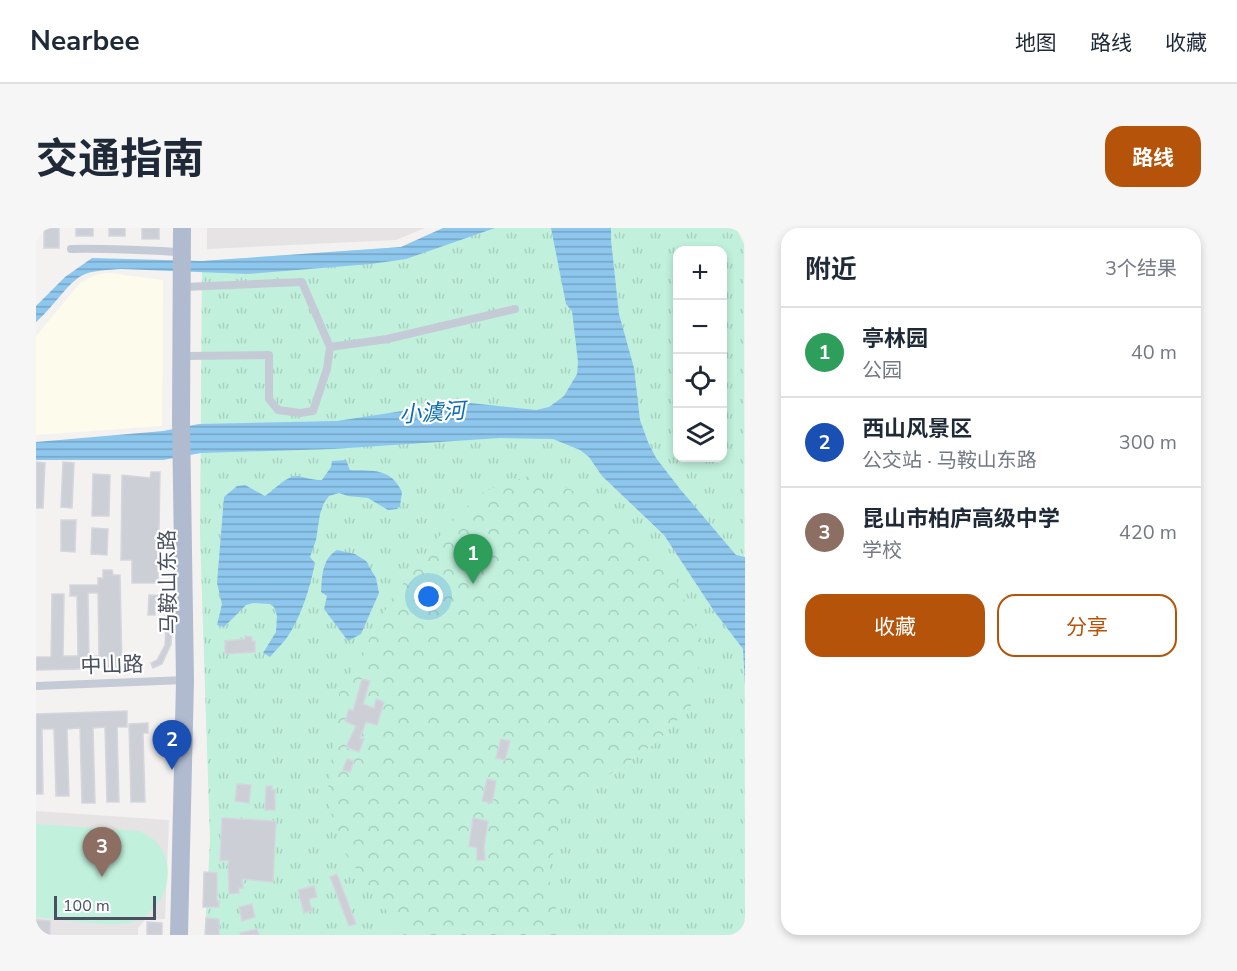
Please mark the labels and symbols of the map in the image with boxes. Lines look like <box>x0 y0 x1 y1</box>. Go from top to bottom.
water label: 小澞河 <box>398 395 470 430</box>
street label: 马鞍山东路 <box>153 529 183 635</box>
pin: 1 <box>454 534 492 584</box>
your location <box>414 582 443 611</box>
street label: 中山路 <box>80 650 144 680</box>
pin: 2 <box>152 720 192 770</box>
pin: 3 <box>82 828 122 877</box>
scale bar <box>54 893 156 920</box>

